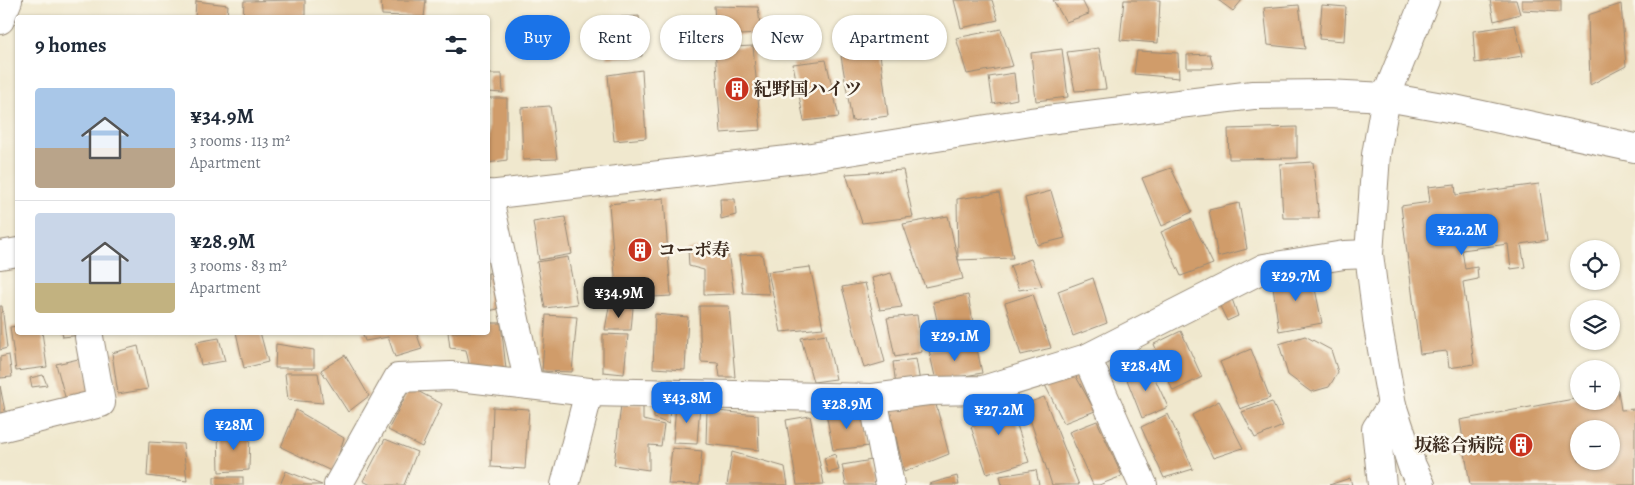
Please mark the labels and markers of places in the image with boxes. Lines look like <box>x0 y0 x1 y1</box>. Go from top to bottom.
building icon: 紀野国ハイツ <box>724 76 750 102</box>
place label: 紀野国ハイツ <box>754 77 862 101</box>
pin: ¥22.2M <box>1421 214 1503 256</box>
building icon: コーポ寿 <box>627 237 653 263</box>
place label: コーポ寿 <box>658 238 730 262</box>
pin: ¥29.7M <box>1255 260 1337 302</box>
pin: ¥34.9M <box>578 276 660 319</box>
pin: ¥29.1M <box>914 320 996 362</box>
pin: ¥28.4M <box>1105 350 1187 392</box>
pin: ¥43.8M <box>646 382 728 424</box>
pin: ¥28.9M <box>806 388 888 430</box>
pin: ¥27.2M <box>958 394 1040 436</box>
pin: ¥28M <box>204 408 264 451</box>
building icon: 坂総合病院 <box>1508 432 1534 458</box>
place label: 坂総合病院 <box>1414 433 1504 457</box>

